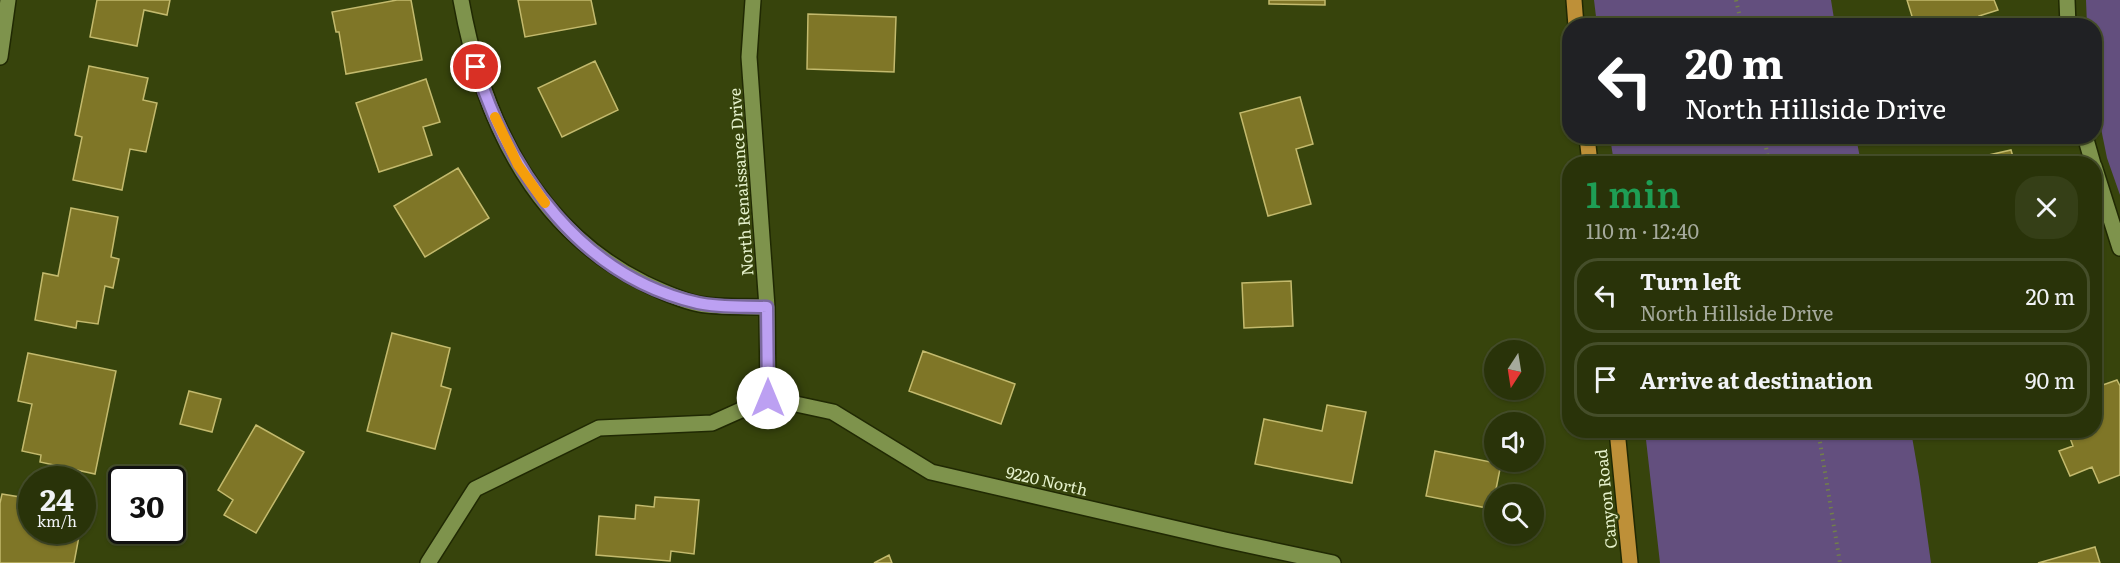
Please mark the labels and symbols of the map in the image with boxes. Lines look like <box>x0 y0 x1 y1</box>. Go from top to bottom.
pin <box>450 41 501 92</box>
street label: North Renaissance Drive <box>721 87 759 277</box>
north arrow <box>1484 340 1544 400</box>
position arrow <box>736 366 800 430</box>
street label: Canyon Road <box>1588 448 1622 550</box>
street label: 9220 North <box>1004 459 1091 501</box>
speed limit sign: 30 <box>108 466 186 544</box>

